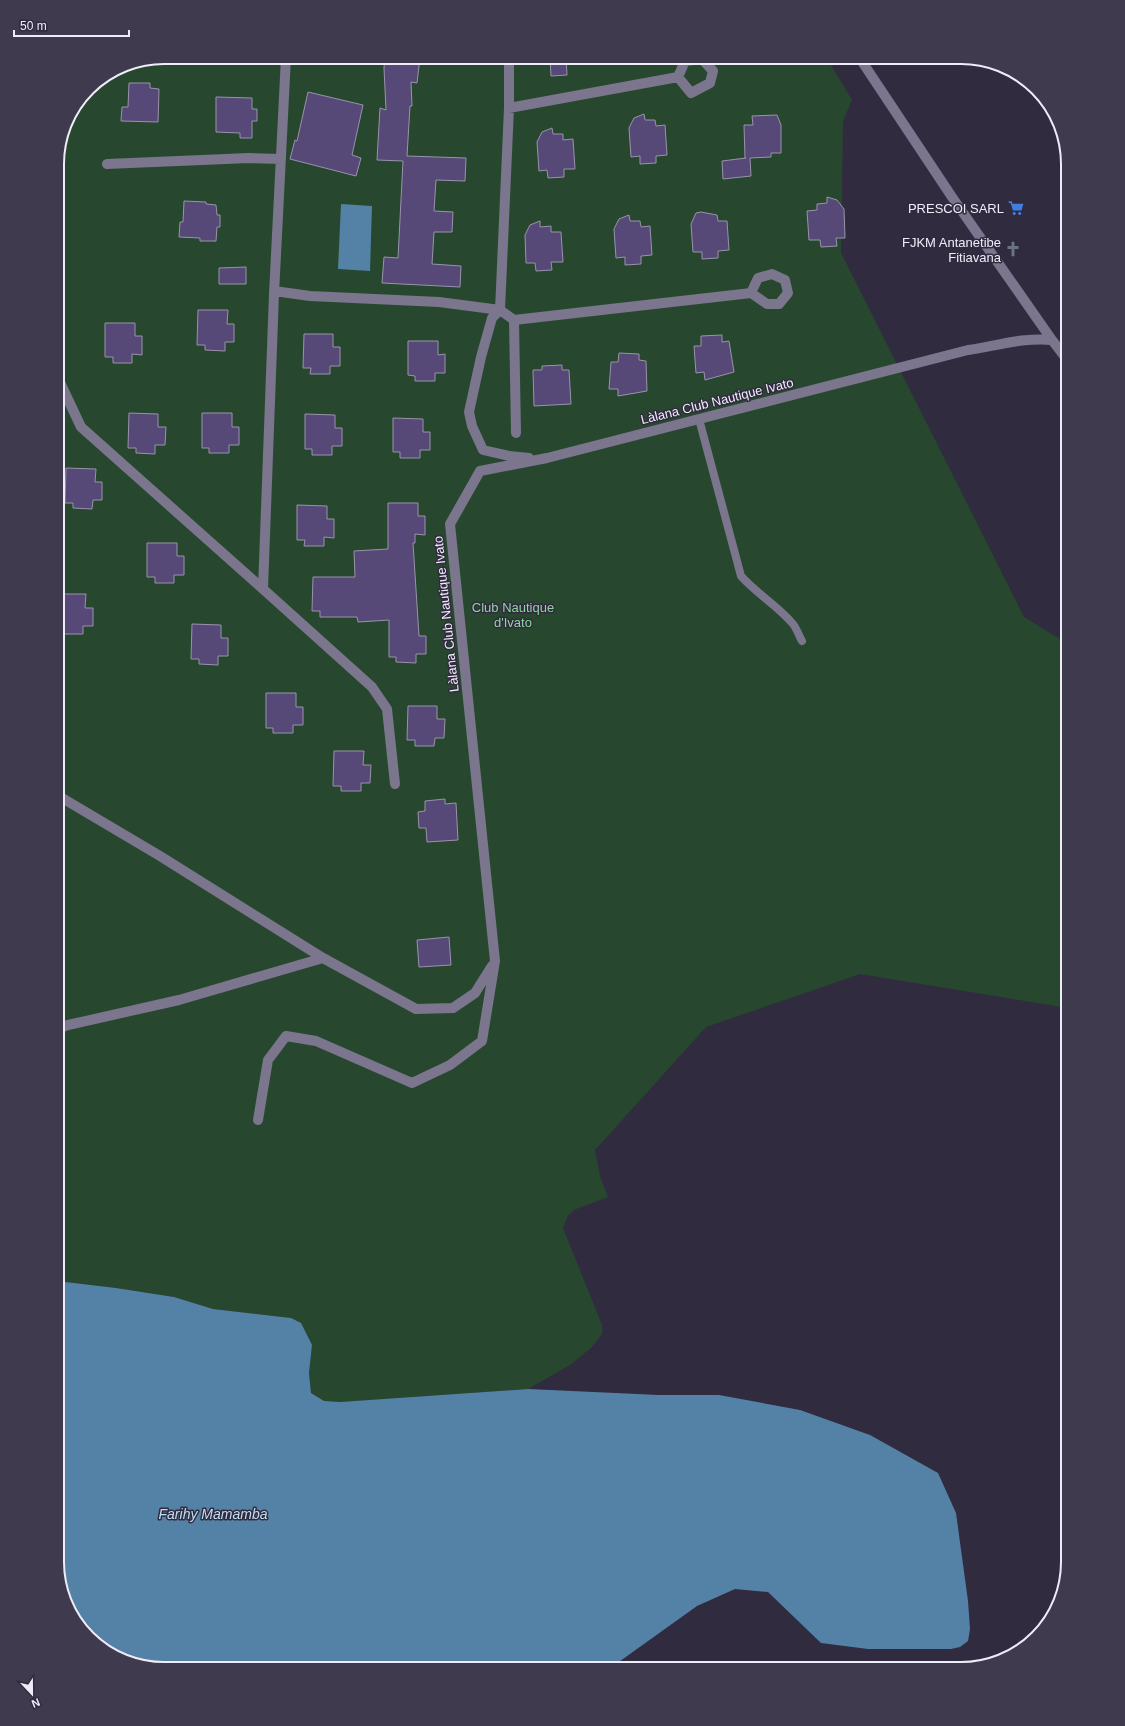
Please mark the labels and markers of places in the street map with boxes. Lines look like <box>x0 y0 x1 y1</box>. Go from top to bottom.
supermarket icon: PRESCOI SARL <box>1007 199 1025 217</box>
place label: PRESCOI SARL <box>908 201 1004 216</box>
place label: FJKM Antanetibe Fitiavana <box>902 235 1002 265</box>
church icon: FJKM Antanetibe Fitiavana <box>1004 240 1022 258</box>

